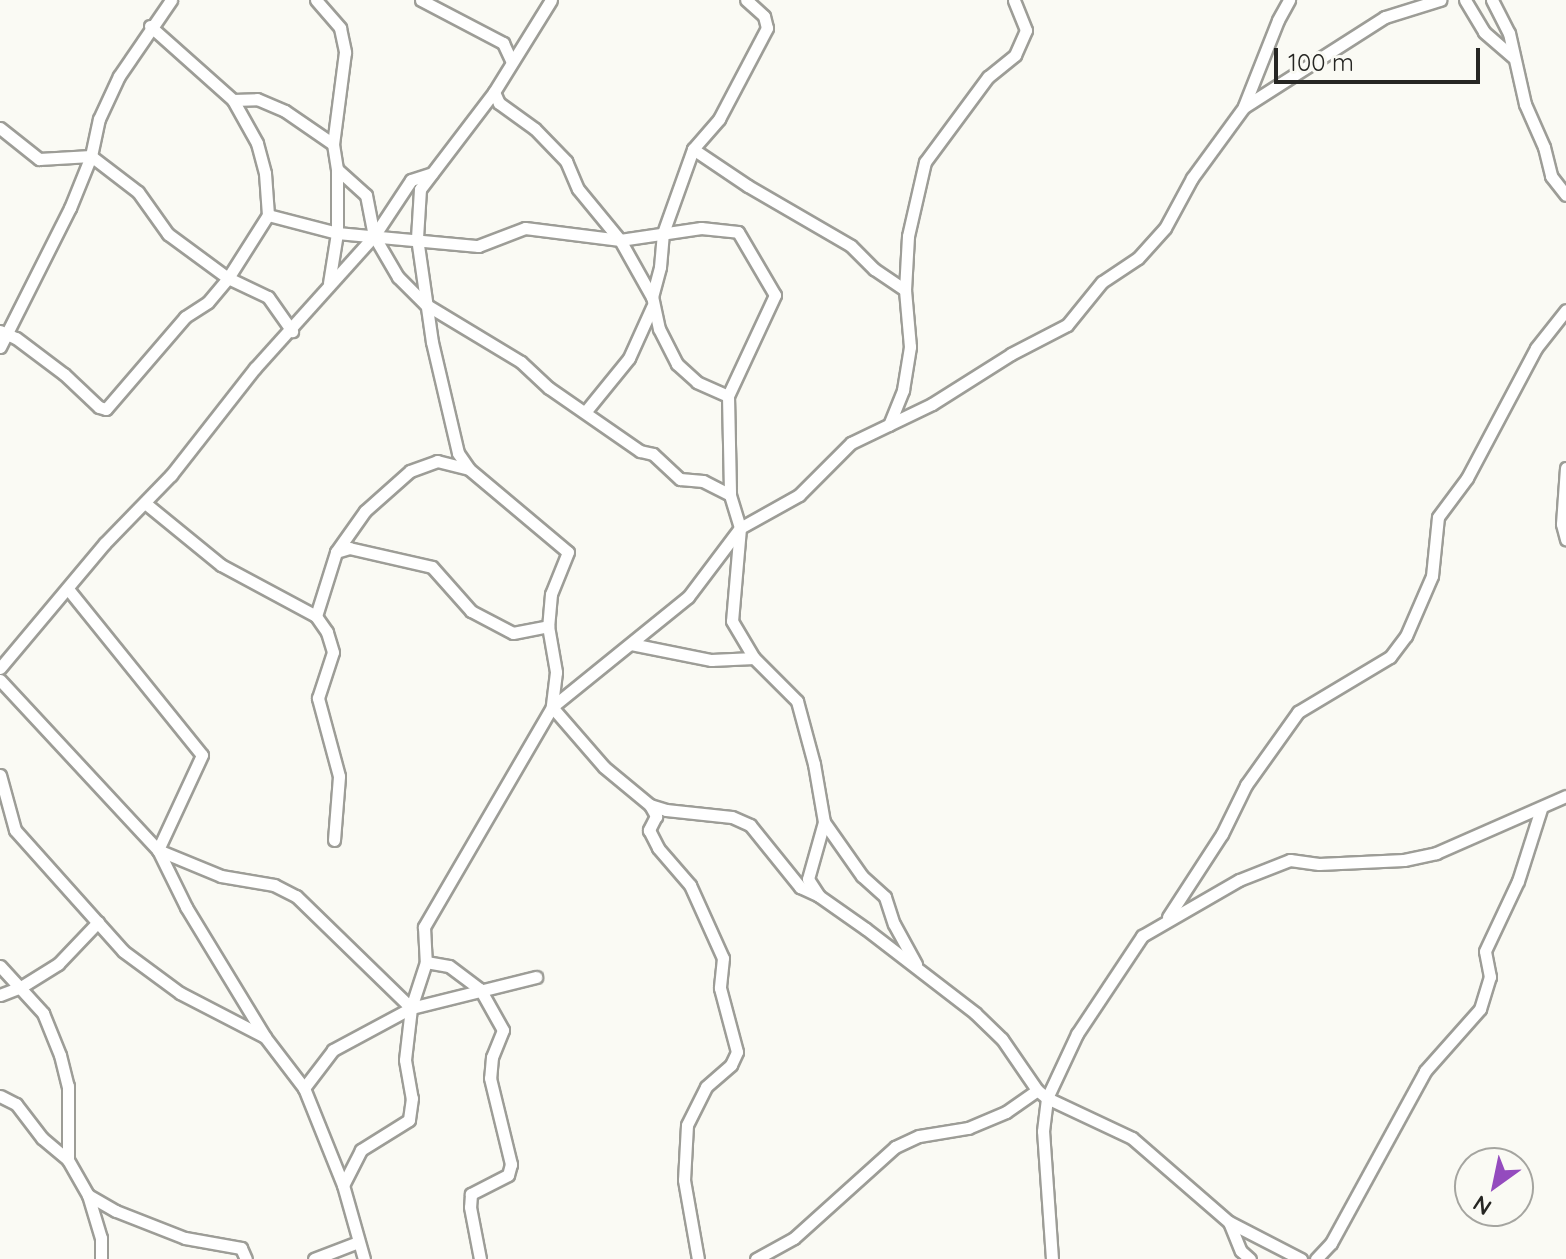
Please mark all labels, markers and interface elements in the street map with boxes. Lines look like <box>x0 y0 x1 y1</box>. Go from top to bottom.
scale bar <box>1278 32 1484 82</box>
text: 100 m <box>1288 47 1354 77</box>
north arrow <box>1454 1147 1534 1227</box>
text: N <box>1468 1189 1496 1222</box>

